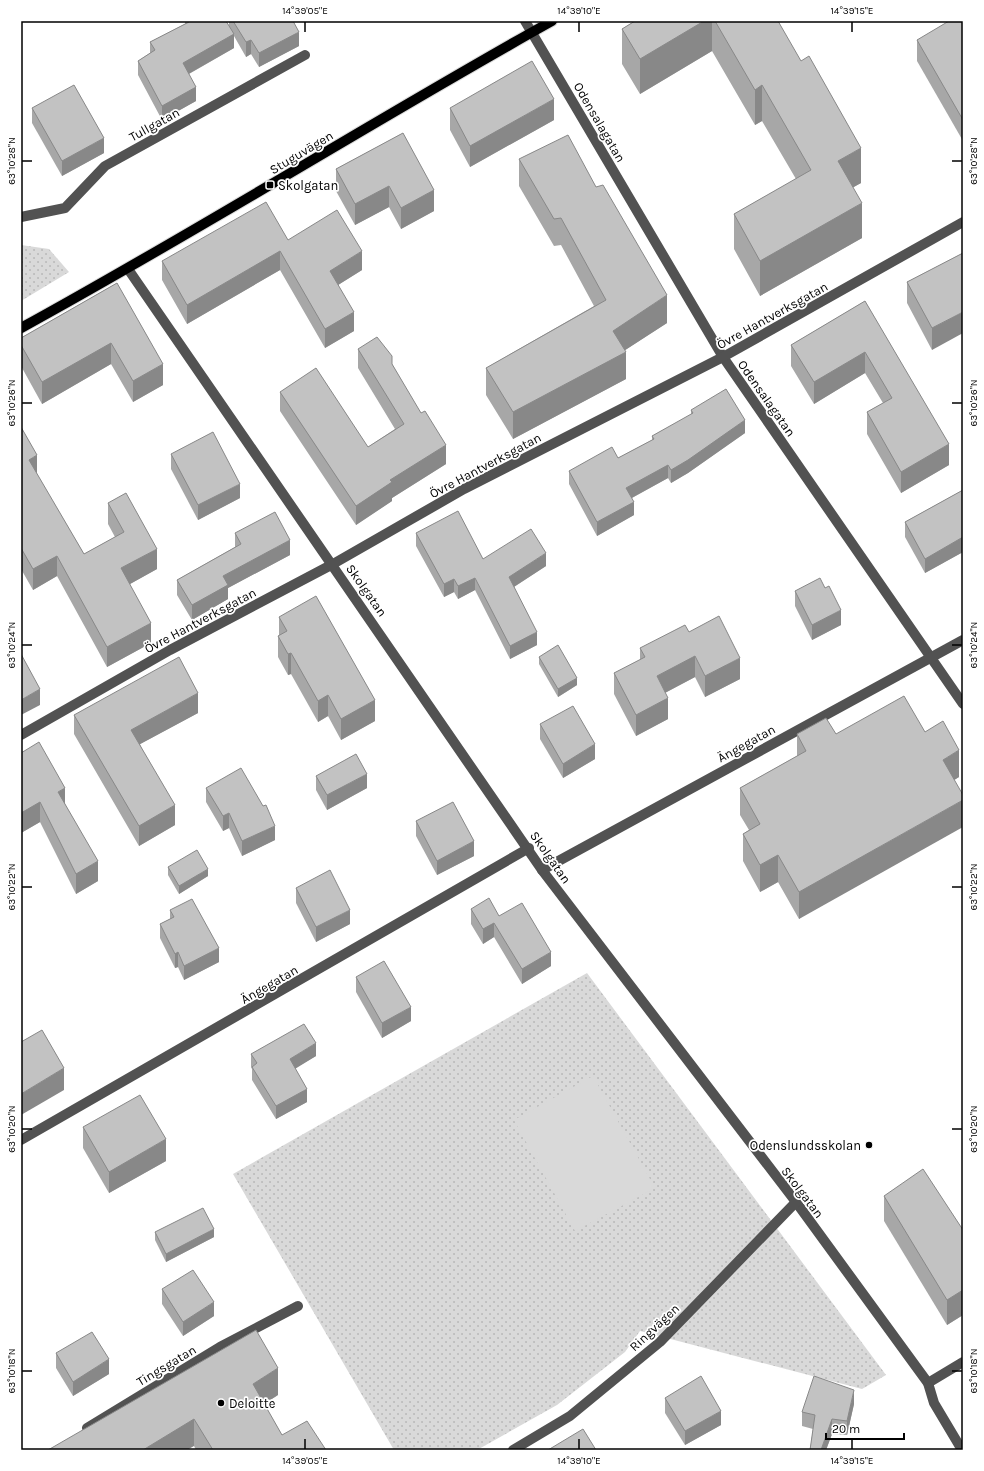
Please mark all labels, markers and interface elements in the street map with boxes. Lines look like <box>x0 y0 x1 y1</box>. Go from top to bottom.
text: 14°39'05"E <box>282 5 328 17</box>
text: 14°39'10"E <box>557 5 601 17</box>
text: 14°39'15"E <box>831 5 873 17</box>
street label: Odensalagatan <box>571 80 629 165</box>
street label: Tullgatan <box>126 105 182 144</box>
street label: Stuguvägen <box>267 128 336 177</box>
text: 63°10'28"N <box>6 137 18 185</box>
text: 63°10'28"N <box>968 137 980 185</box>
place label: Skolgatan <box>278 178 338 193</box>
marker: Skolgatan <box>265 180 275 190</box>
street label: Övre Hantverksgatan <box>714 278 830 352</box>
street label: Odensalagatan <box>735 357 798 439</box>
text: 63°10'26"N <box>6 379 18 427</box>
text: 63°10'26"N <box>968 379 980 427</box>
street label: Övre Hantverksgatan <box>426 429 544 501</box>
street label: Skolgatan <box>343 561 390 619</box>
street label: Övre Hantverksgatan <box>141 584 259 656</box>
text: 63°10'24"N <box>6 622 18 668</box>
text: 63°10'24"N <box>968 622 980 668</box>
street label: Ängegatan <box>714 721 778 765</box>
street label: Skolgatan <box>527 828 574 886</box>
text: 63°10'22"N <box>6 863 18 911</box>
text: 63°10'22"N <box>968 863 980 911</box>
street label: Ängegatan <box>237 961 301 1007</box>
text: 63°10'20"N <box>6 1105 18 1153</box>
text: 63°10'20"N <box>968 1105 980 1153</box>
place label: Odenslundsskolan <box>750 1138 861 1153</box>
marker: Odenslundsskolan <box>864 1140 874 1150</box>
street label: Skolgatan <box>778 1164 827 1221</box>
street label: Ringvägen <box>626 1301 682 1354</box>
street label: Tingsgatan <box>134 1342 199 1389</box>
text: 63°10'18"N <box>6 1349 18 1393</box>
text: 63°10'18"N <box>968 1349 980 1393</box>
place label: Deloitte <box>229 1396 276 1411</box>
marker: Deloitte <box>216 1398 226 1408</box>
scale bar <box>826 1415 904 1441</box>
text: 20 m <box>832 1422 860 1436</box>
text: 14°39'05"E <box>282 1455 328 1467</box>
text: 14°39'10"E <box>557 1455 601 1467</box>
text: 14°39'15"E <box>831 1455 873 1467</box>

